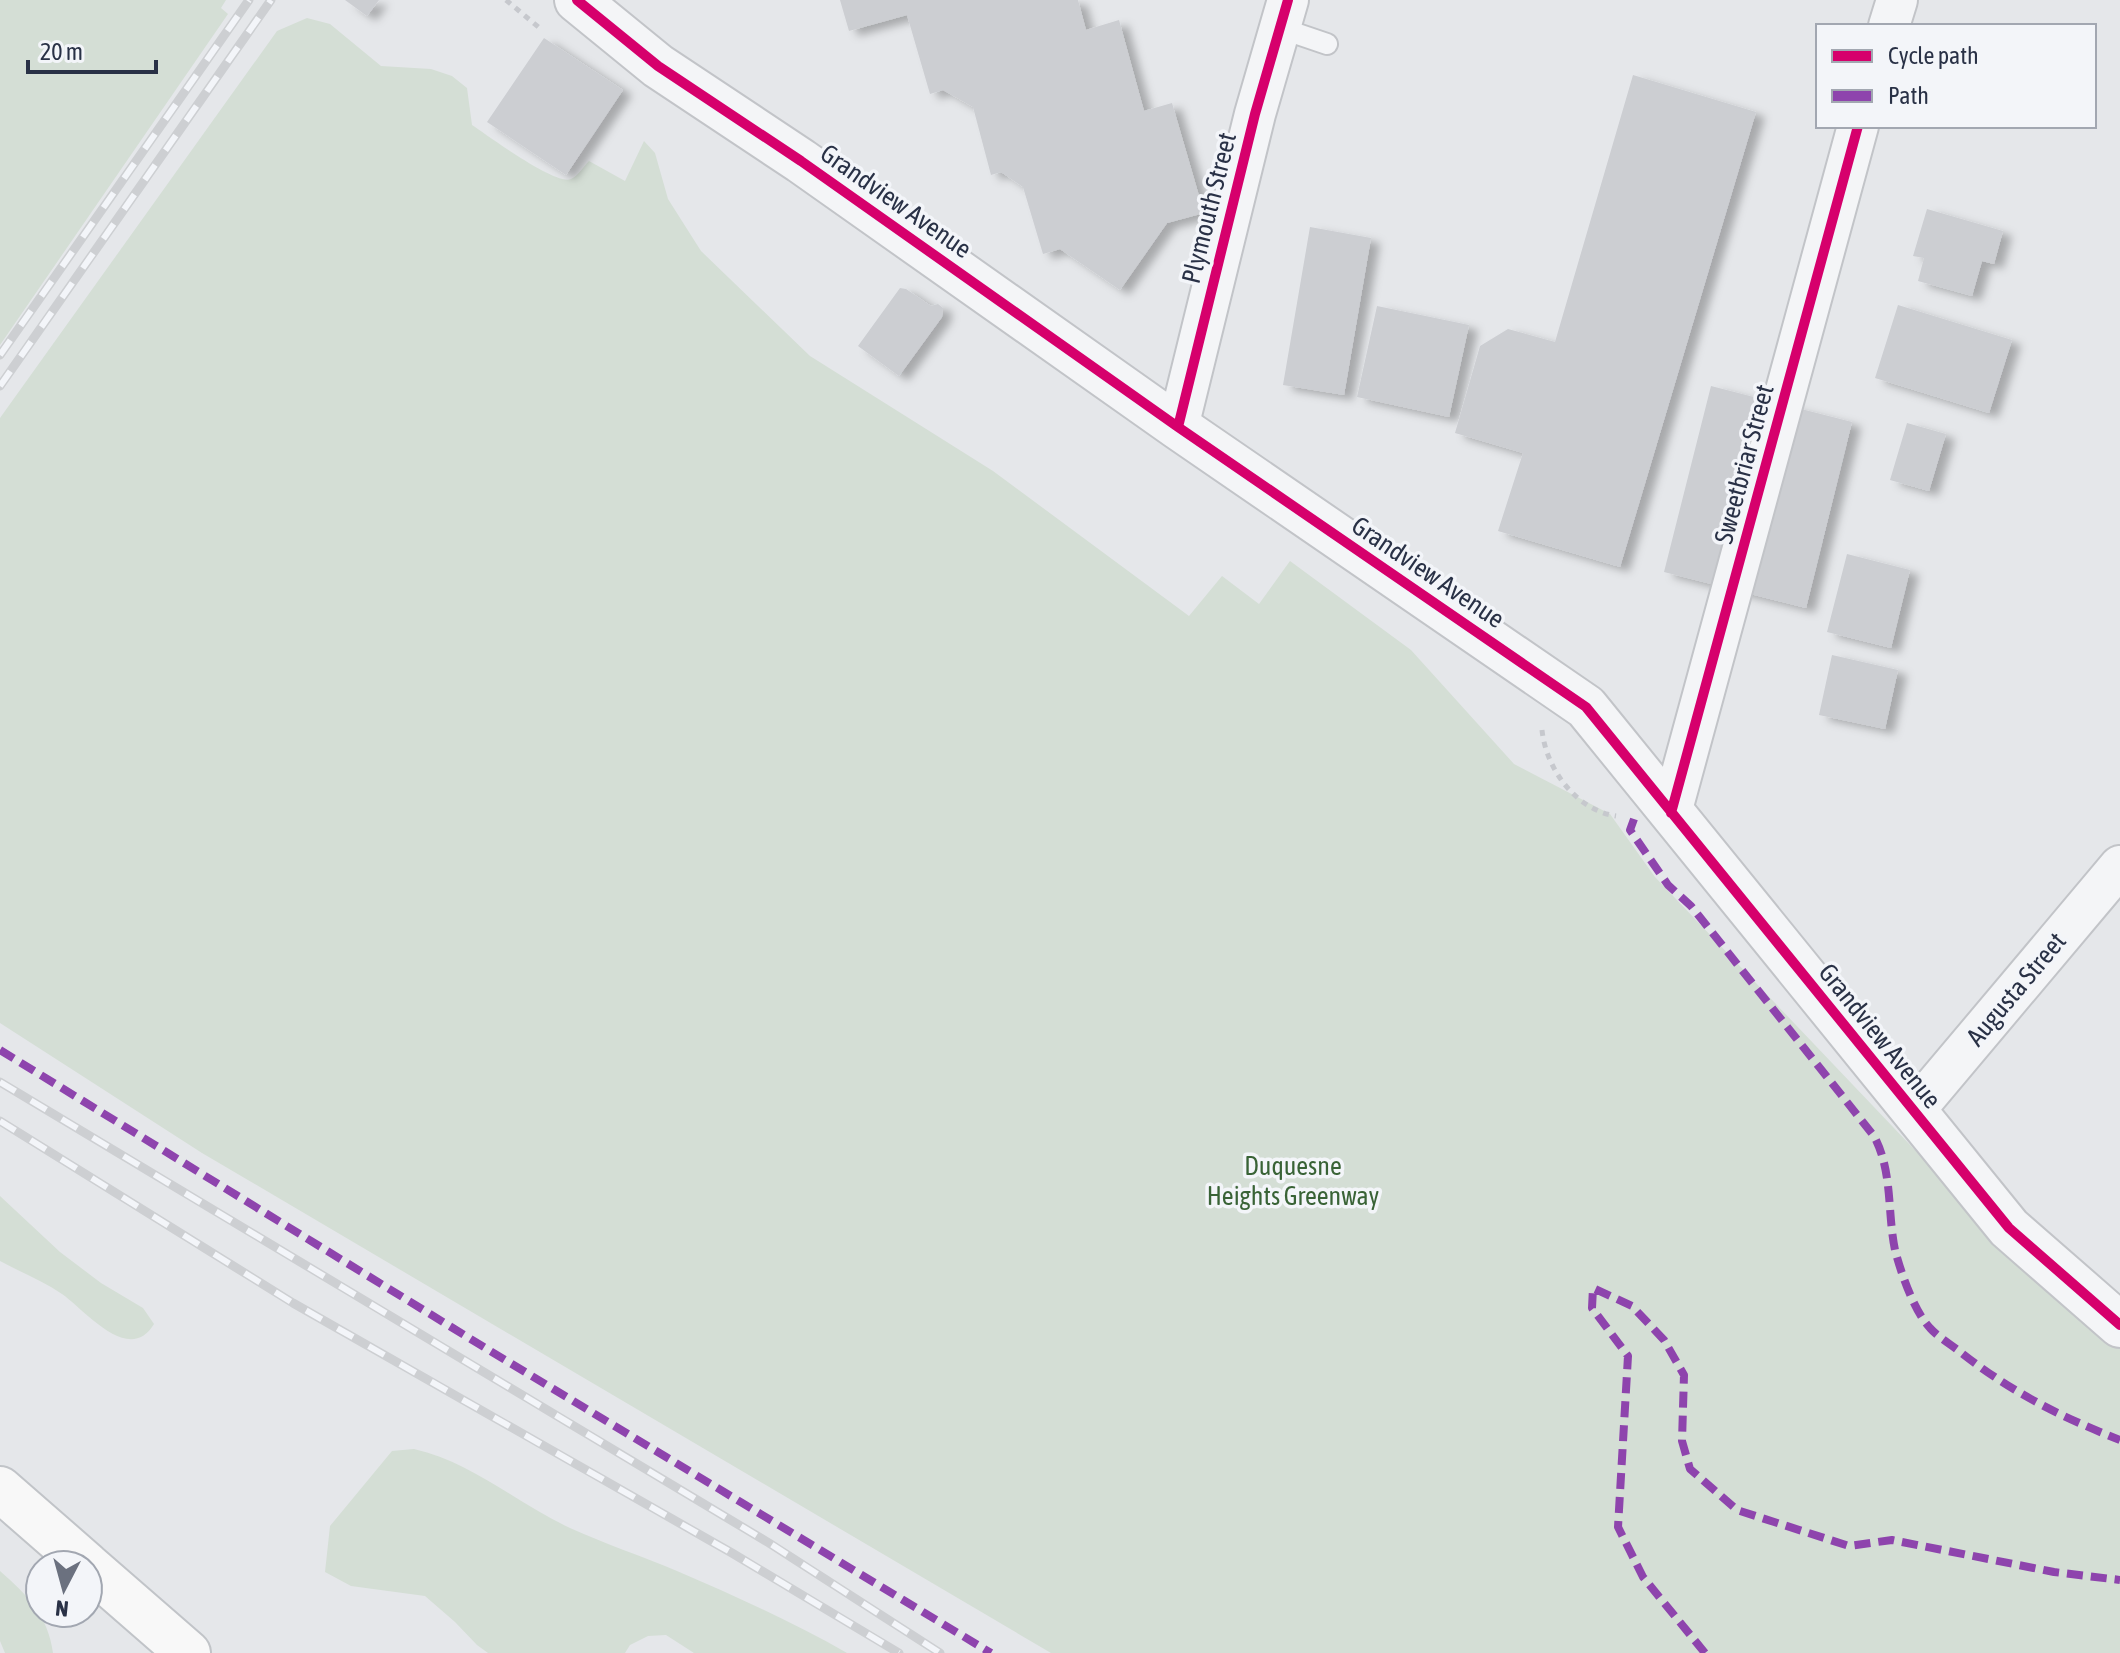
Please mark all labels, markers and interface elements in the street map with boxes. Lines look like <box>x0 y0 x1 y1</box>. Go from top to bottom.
scale bar <box>28 24 156 74</box>
legend <box>1816 24 2096 128</box>
text: 20 m <box>40 38 83 65</box>
text: Cycle path <box>1888 42 1979 69</box>
text: Path <box>1888 82 1929 109</box>
street label: Plymouth Street <box>1176 130 1242 286</box>
street label: Grandview Avenue <box>815 138 977 264</box>
street label: Sweetbriar Street <box>1708 381 1780 547</box>
street label: Grandview Avenue <box>1346 510 1510 634</box>
street label: Augusta Street <box>1960 926 2072 1052</box>
street label: Grandview Avenue <box>1813 958 1947 1114</box>
park label: Duquesne Heights Greenway <box>1207 1151 1380 1211</box>
north arrow <box>24 1549 104 1629</box>
text: N <box>54 1595 70 1622</box>

